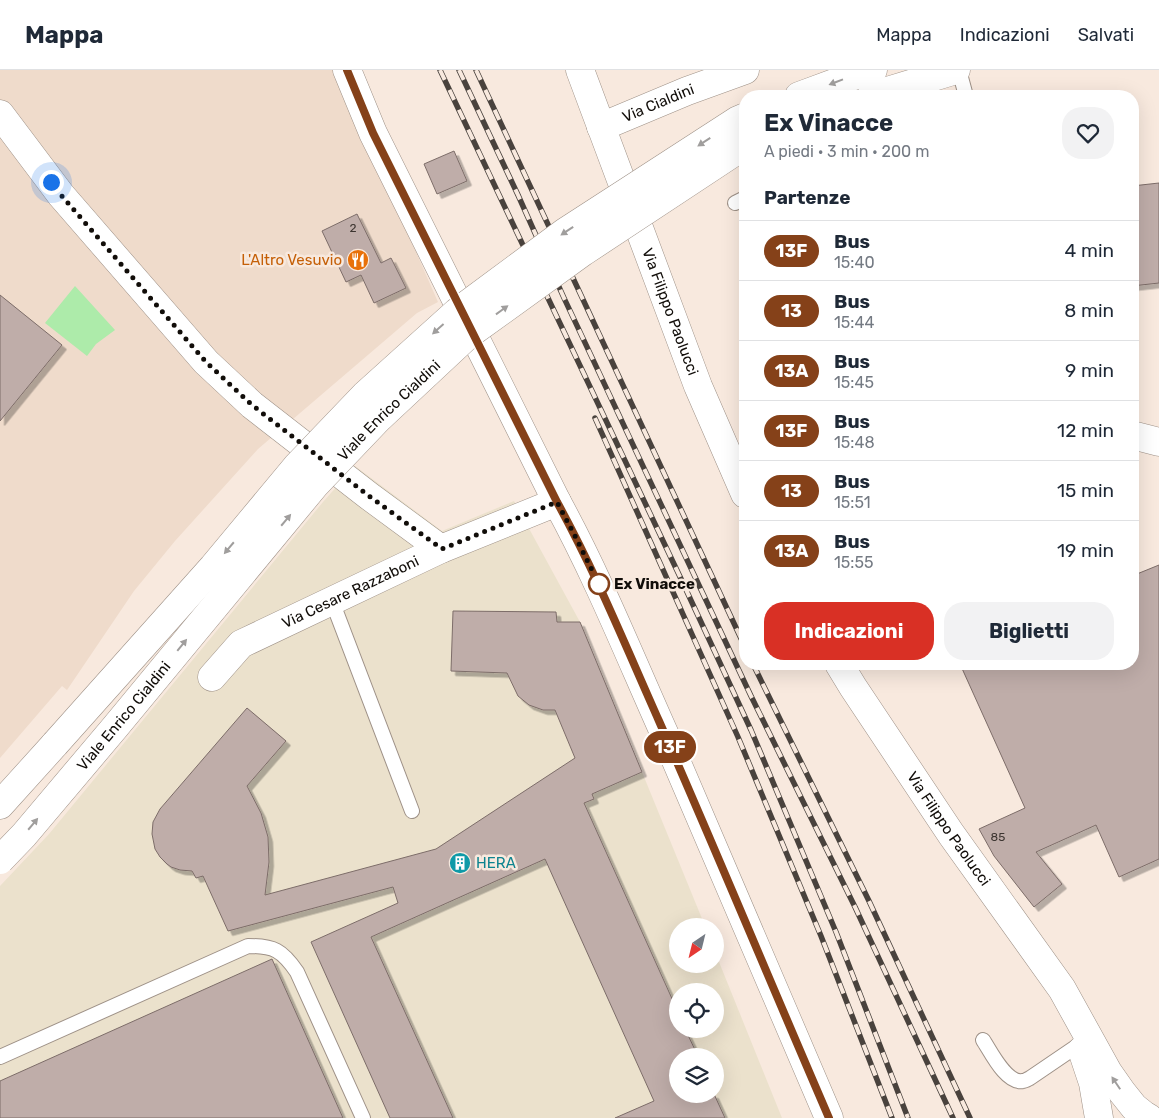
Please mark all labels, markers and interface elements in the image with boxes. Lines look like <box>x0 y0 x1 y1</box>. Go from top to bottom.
text: Mappa <box>25 21 103 49</box>
text: Mappa <box>876 24 932 46</box>
text: Indicazioni <box>960 24 1050 46</box>
text: Salvati <box>1078 24 1134 46</box>
one-way arrow <box>828 78 843 86</box>
street label: Via Cialdini <box>620 80 697 126</box>
button: heart <box>1062 107 1114 159</box>
text: Ex Vinacce <box>764 109 893 137</box>
one-way arrow <box>697 138 710 147</box>
text: A piedi · 3 min · 200 m <box>764 142 929 161</box>
your location <box>39 170 64 195</box>
text: Partenze <box>764 186 851 209</box>
house number: 2 <box>349 221 357 235</box>
one-way arrow <box>561 226 574 236</box>
text: Bus <box>834 230 870 253</box>
text: 4 min <box>1065 239 1114 262</box>
text: 13F <box>776 240 807 262</box>
street label: Via Filippo Paolucci <box>638 246 702 378</box>
restaurant icon: L'Altro Vesuvio <box>346 248 370 272</box>
place label: L'Altro Vesuvio <box>241 251 342 269</box>
text: 15:40 <box>834 253 875 272</box>
text: Bus <box>834 290 870 313</box>
text: 8 min <box>1064 299 1114 322</box>
text: 13 <box>781 300 802 322</box>
one-way arrow <box>495 305 509 315</box>
text: 15:44 <box>834 313 874 332</box>
one-way arrow <box>432 323 444 335</box>
text: Bus <box>834 350 870 373</box>
street label: Viale Enrico Cialdini <box>334 356 444 464</box>
text: 9 min <box>1065 359 1114 382</box>
text: 13A <box>775 360 808 382</box>
text: 15:45 <box>834 373 874 392</box>
text: Bus <box>834 410 870 433</box>
text: 12 min <box>1057 419 1114 442</box>
text: 13F <box>776 420 807 442</box>
text: 15:48 <box>834 433 875 452</box>
text: Bus <box>834 470 870 493</box>
text: 15 min <box>1057 479 1114 502</box>
text: 13 <box>781 480 802 502</box>
text: 15:51 <box>834 493 871 512</box>
one-way arrow <box>280 514 291 527</box>
text: Bus <box>834 530 870 553</box>
text: 19 min <box>1057 539 1114 562</box>
text: 13A <box>775 540 808 562</box>
one-way arrow <box>224 541 235 554</box>
street label: Via Cesare Razzaboni <box>279 552 422 632</box>
text: 15:55 <box>834 553 873 572</box>
marker: Ex Vinacce <box>588 573 610 595</box>
place label: Ex Vinacce <box>614 575 695 593</box>
button: Indicazioni <box>764 602 934 660</box>
button: Biglietti <box>944 602 1114 660</box>
one-way arrow <box>177 639 188 652</box>
street label: Viale Enrico Cialdini <box>73 658 174 774</box>
line badge: 13F <box>641 731 699 763</box>
text: 13F <box>654 736 686 758</box>
street label: Via Filippo Paolucci <box>903 768 994 889</box>
one-way arrow <box>27 818 39 830</box>
house number: 85 <box>991 830 1005 844</box>
building icon: HERA <box>448 851 472 875</box>
place label: HERA <box>476 854 516 872</box>
north arrow <box>669 918 724 972</box>
map controls <box>669 918 724 1103</box>
button: locate <box>669 983 724 1038</box>
button: layers <box>669 1048 724 1103</box>
one-way arrow <box>1111 1076 1121 1090</box>

